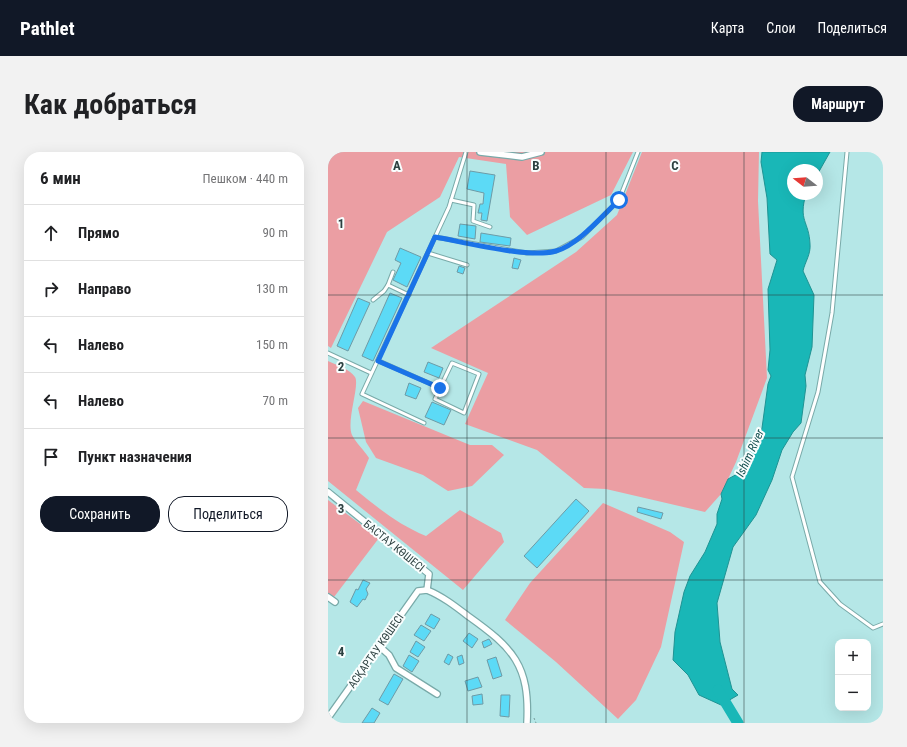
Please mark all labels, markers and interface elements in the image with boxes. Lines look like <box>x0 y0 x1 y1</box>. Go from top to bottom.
text: Pathlet <box>20 17 75 40</box>
text: Карта <box>711 20 744 36</box>
text: Слои <box>766 20 796 36</box>
text: Поделиться <box>818 20 887 36</box>
button: Маршрут <box>793 86 883 122</box>
text: Как добраться <box>24 88 197 121</box>
text: A <box>393 158 401 173</box>
text: B <box>532 158 540 173</box>
text: C <box>671 158 679 173</box>
north arrow <box>787 164 823 200</box>
text: 6 мин <box>40 168 81 188</box>
text: Пешком · 440 m <box>202 171 288 186</box>
route start <box>610 191 628 209</box>
text: 1 <box>338 216 344 231</box>
icon: ahead <box>40 222 62 244</box>
text: Прямо <box>78 224 119 242</box>
text: 90 m <box>262 225 288 240</box>
icon: right <box>40 278 62 300</box>
text: Направо <box>78 280 131 298</box>
text: 130 m <box>256 281 288 296</box>
icon: left <box>40 334 62 356</box>
text: Налево <box>78 336 124 354</box>
text: 150 m <box>256 337 288 352</box>
text: 2 <box>338 359 345 374</box>
route end <box>431 379 449 397</box>
icon: left <box>40 390 62 412</box>
text: Налево <box>78 392 124 410</box>
text: 70 m <box>262 393 288 408</box>
water label: Ishim River <box>733 427 767 479</box>
icon: arrive <box>40 446 62 468</box>
text: Пункт назначения <box>78 448 192 466</box>
button: Сохранить <box>40 496 160 532</box>
button: Поделиться <box>168 496 288 532</box>
text: 3 <box>338 501 344 516</box>
street label: БАСТАУ КӨШЕСІ <box>361 517 427 575</box>
street label: АСҚАРТАУ КӨШЕСІ <box>345 611 407 691</box>
map controls <box>835 639 871 711</box>
button: + <box>835 639 871 675</box>
text: 4 <box>338 644 345 659</box>
button: − <box>835 675 871 711</box>

